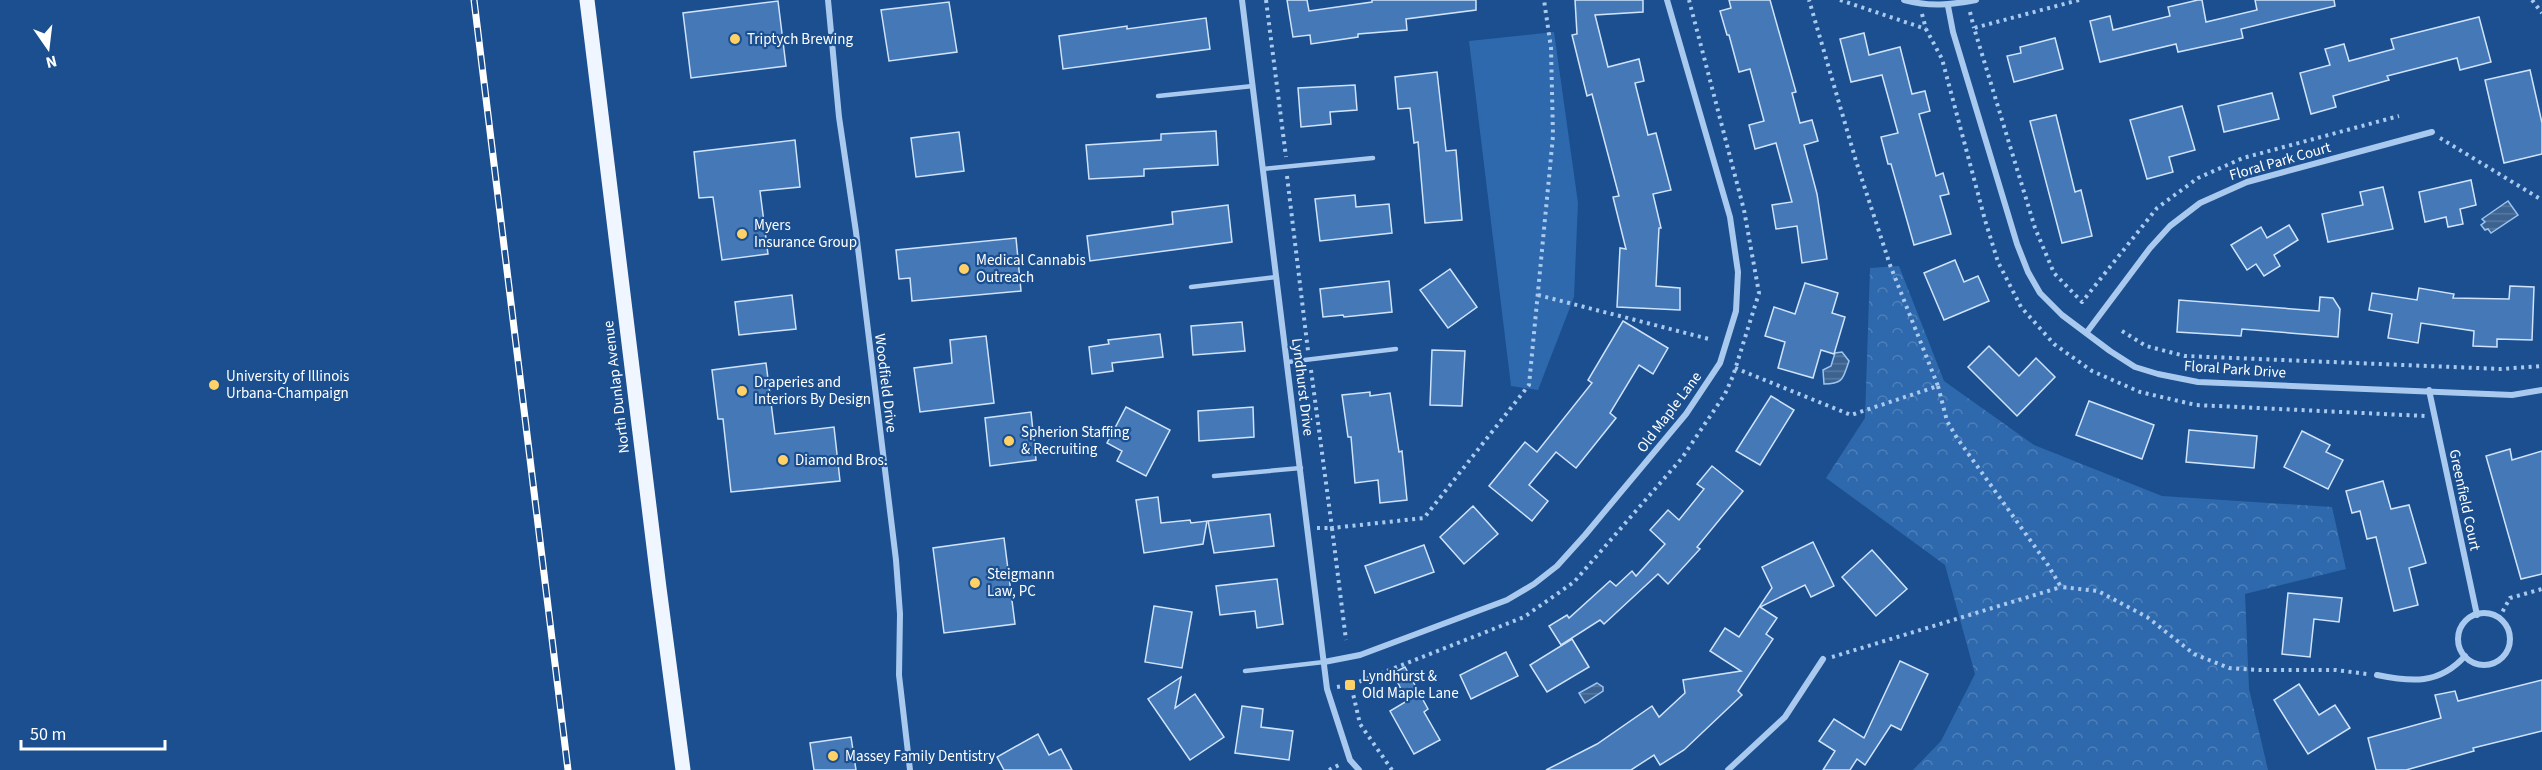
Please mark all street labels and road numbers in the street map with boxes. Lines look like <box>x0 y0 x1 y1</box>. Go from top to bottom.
street label: Floral Park Court <box>2227 137 2333 186</box>
street label: North Dunlap Avenue <box>598 319 635 455</box>
street label: Woodfield Drive <box>869 332 902 434</box>
street label: Lyndhurst Drive <box>1286 337 1319 437</box>
street label: Floral Park Drive <box>2183 355 2287 384</box>
street label: Old Maple Lane <box>1632 367 1707 457</box>
street label: Greenfield Court <box>2444 447 2486 553</box>

